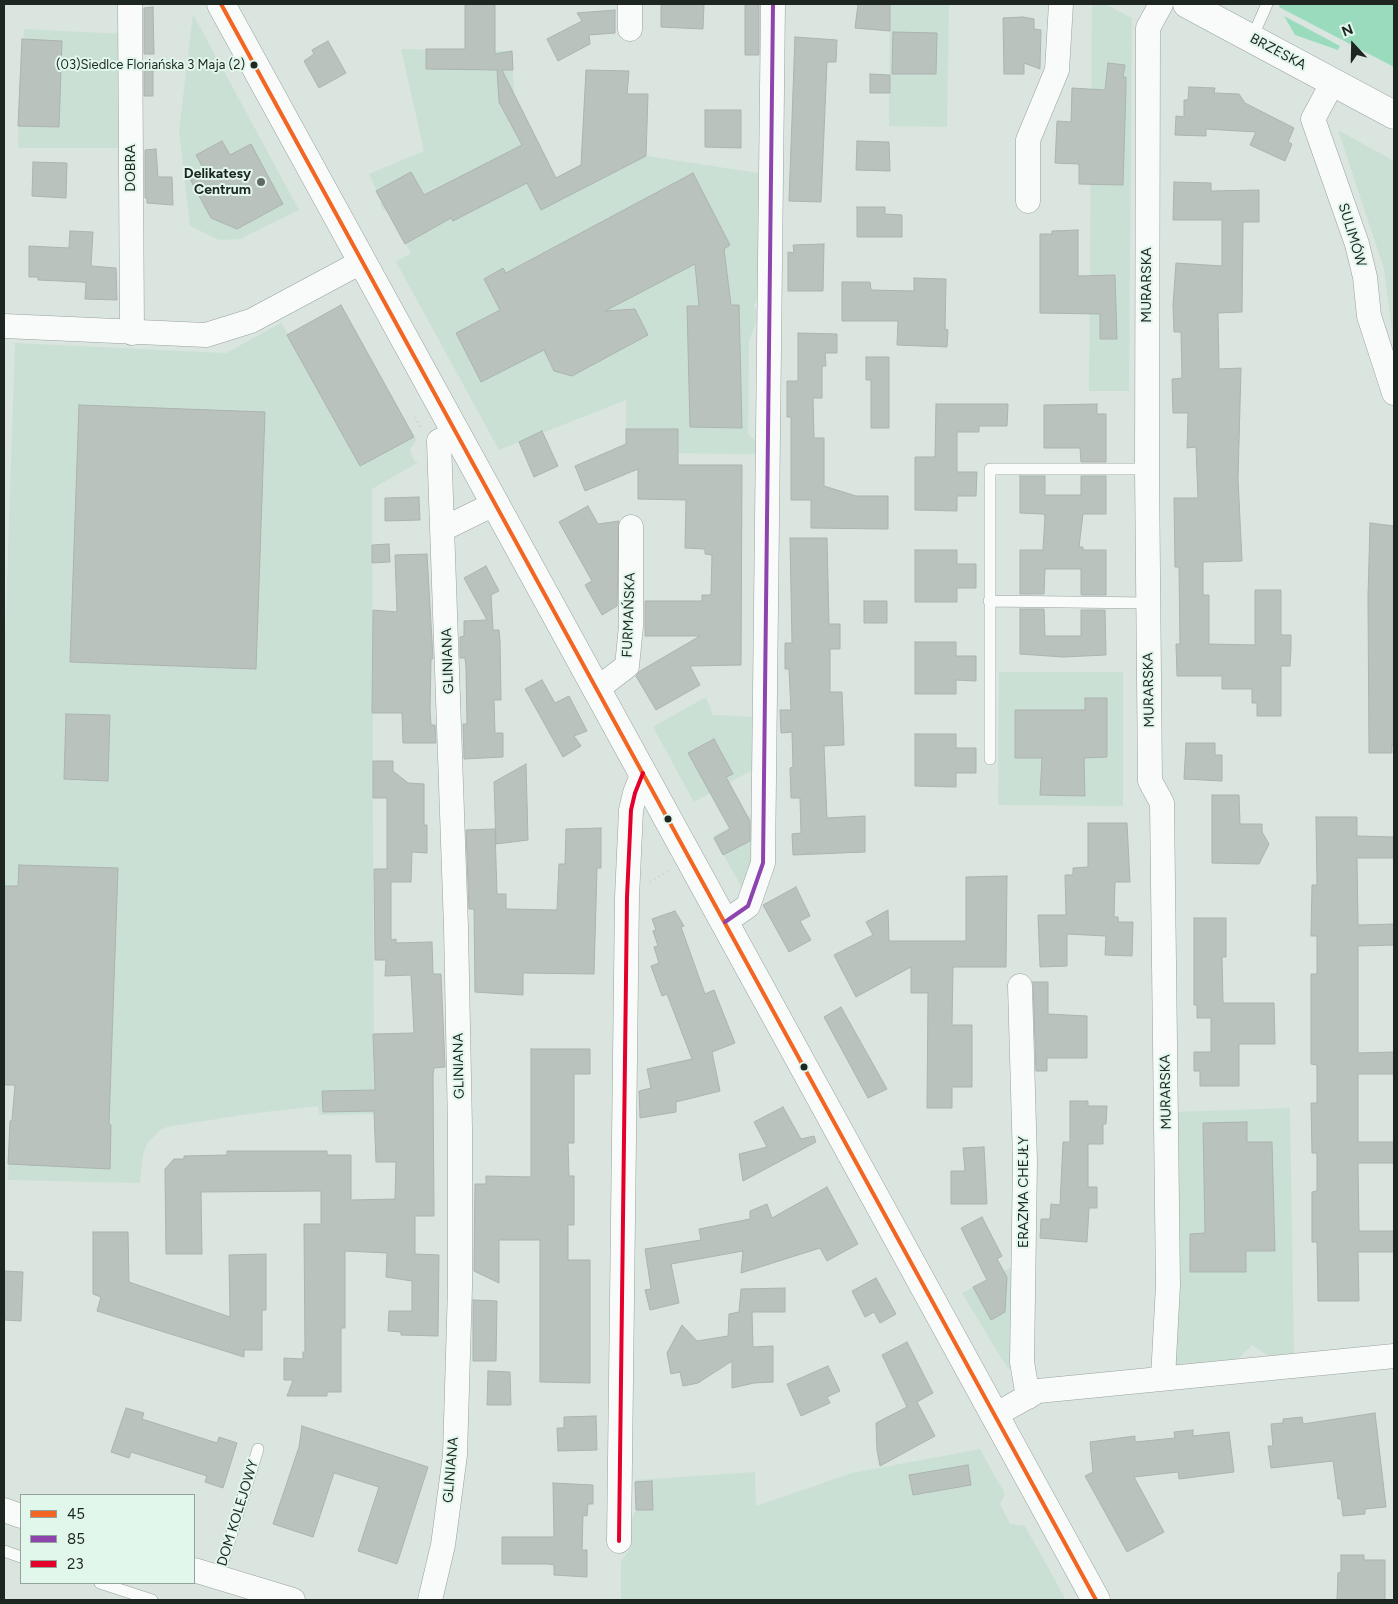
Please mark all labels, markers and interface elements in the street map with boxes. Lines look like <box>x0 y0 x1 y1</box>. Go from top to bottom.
north arrow <box>1328 20 1378 70</box>
text: N <box>1339 21 1356 40</box>
street label: BRZESKA <box>1247 30 1309 74</box>
place label: (03)Siedlce Floriańska 3 Maja (2) <box>56 57 245 73</box>
marker: (03)Siedlce Floriańska 3 Maja (2) <box>249 60 259 70</box>
street label: DOBRA <box>123 144 139 192</box>
place label: Delikatesy Centrum <box>184 166 251 198</box>
marker: Delikatesy Centrum <box>255 176 267 188</box>
street label: SULIMÓW <box>1334 201 1370 269</box>
street label: MURARSKA <box>1139 247 1155 323</box>
street label: FURMAŃSKA <box>619 572 639 658</box>
street label: GLINIANA <box>438 628 458 694</box>
street label: MURARSKA <box>1140 652 1158 728</box>
unlabelled marker <box>663 814 673 824</box>
street label: GLINIANA <box>450 1033 468 1099</box>
street label: MURARSKA <box>1157 1054 1175 1130</box>
unlabelled marker <box>799 1062 809 1072</box>
street label: ERAZMA CHEJŁY <box>1016 1136 1032 1248</box>
street label: GLINIANA <box>440 1436 462 1504</box>
street label: DOM KOLEJOWY <box>214 1458 262 1568</box>
legend <box>20 1494 195 1584</box>
text: 45 <box>67 1505 85 1523</box>
text: 85 <box>67 1530 85 1548</box>
text: 23 <box>67 1555 84 1573</box>

